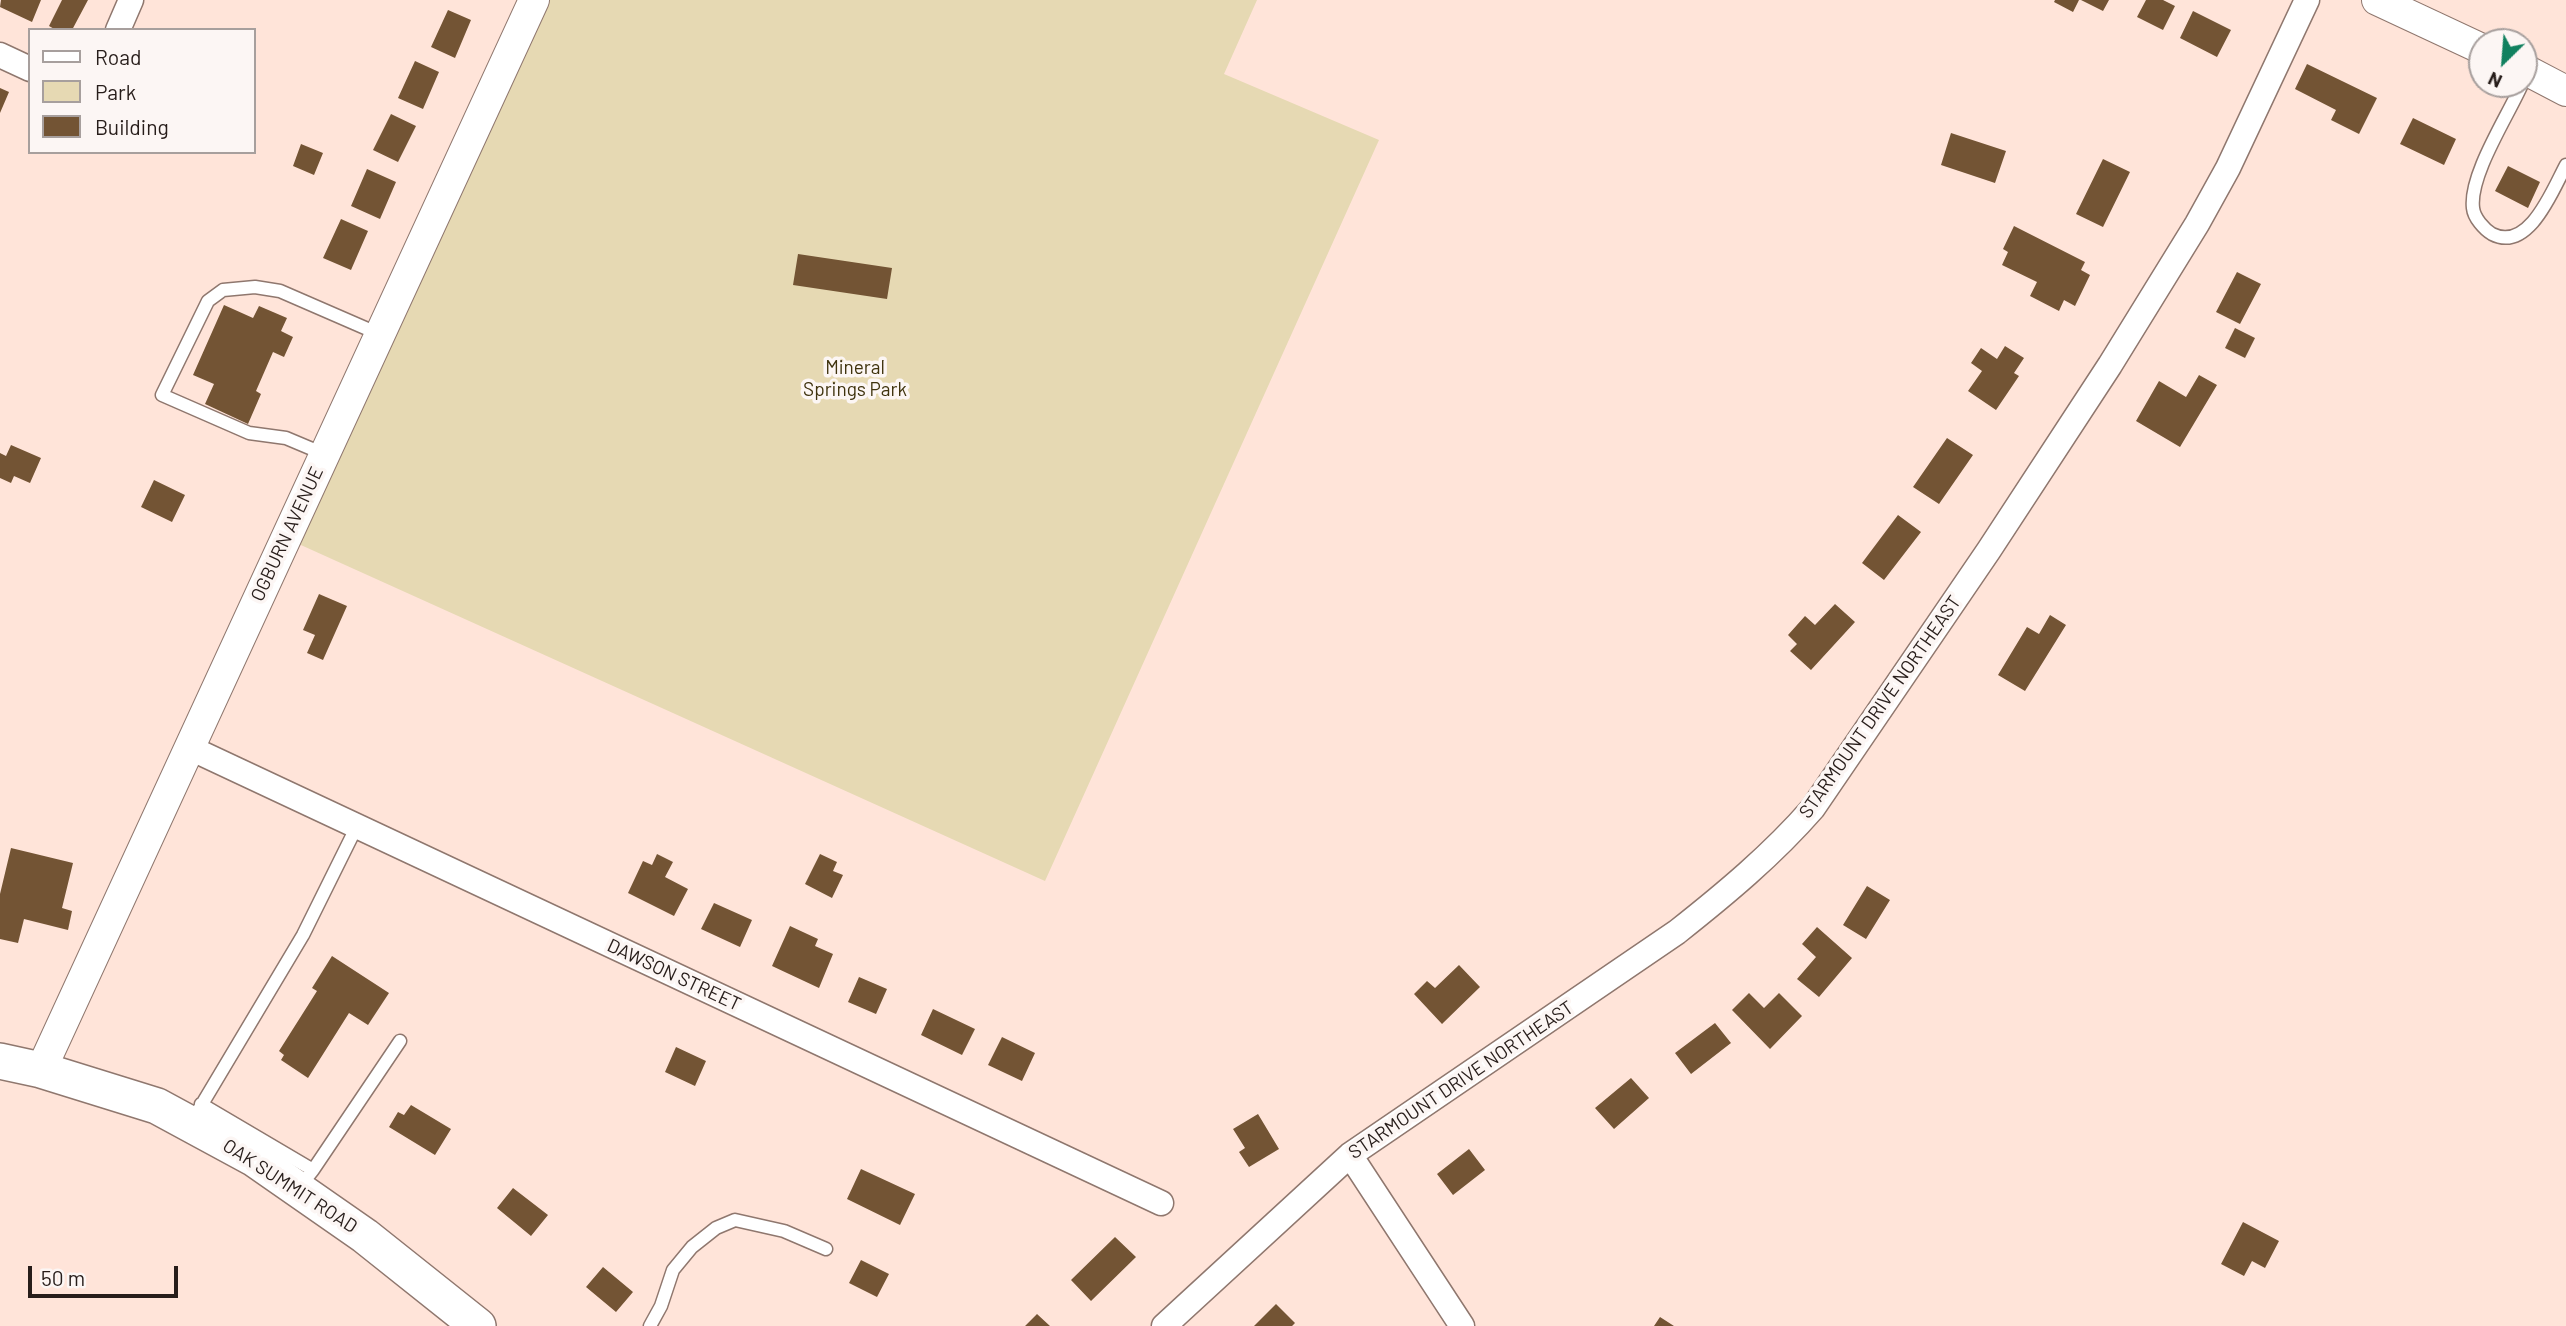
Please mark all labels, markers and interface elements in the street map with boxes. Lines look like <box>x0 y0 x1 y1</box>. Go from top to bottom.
legend <box>28 28 256 154</box>
north arrow <box>2468 28 2538 98</box>
text: Road <box>95 44 141 69</box>
text: N <box>2484 68 2505 94</box>
text: Park <box>95 79 136 104</box>
text: Building <box>95 114 169 139</box>
park label: Mineral Springs Park <box>803 357 907 401</box>
street label: OGBURN AVENUE <box>246 463 328 605</box>
street label: STARMOUNT DRIVE NORTHEAST <box>1794 591 1966 823</box>
street label: DAWSON STREET <box>604 934 744 1016</box>
street label: STARMOUNT DRIVE NORTHEAST <box>1344 996 1578 1164</box>
street label: OAK SUMMIT ROAD <box>219 1134 361 1238</box>
scale bar <box>32 1252 182 1296</box>
text: 50 m <box>41 1265 85 1290</box>

